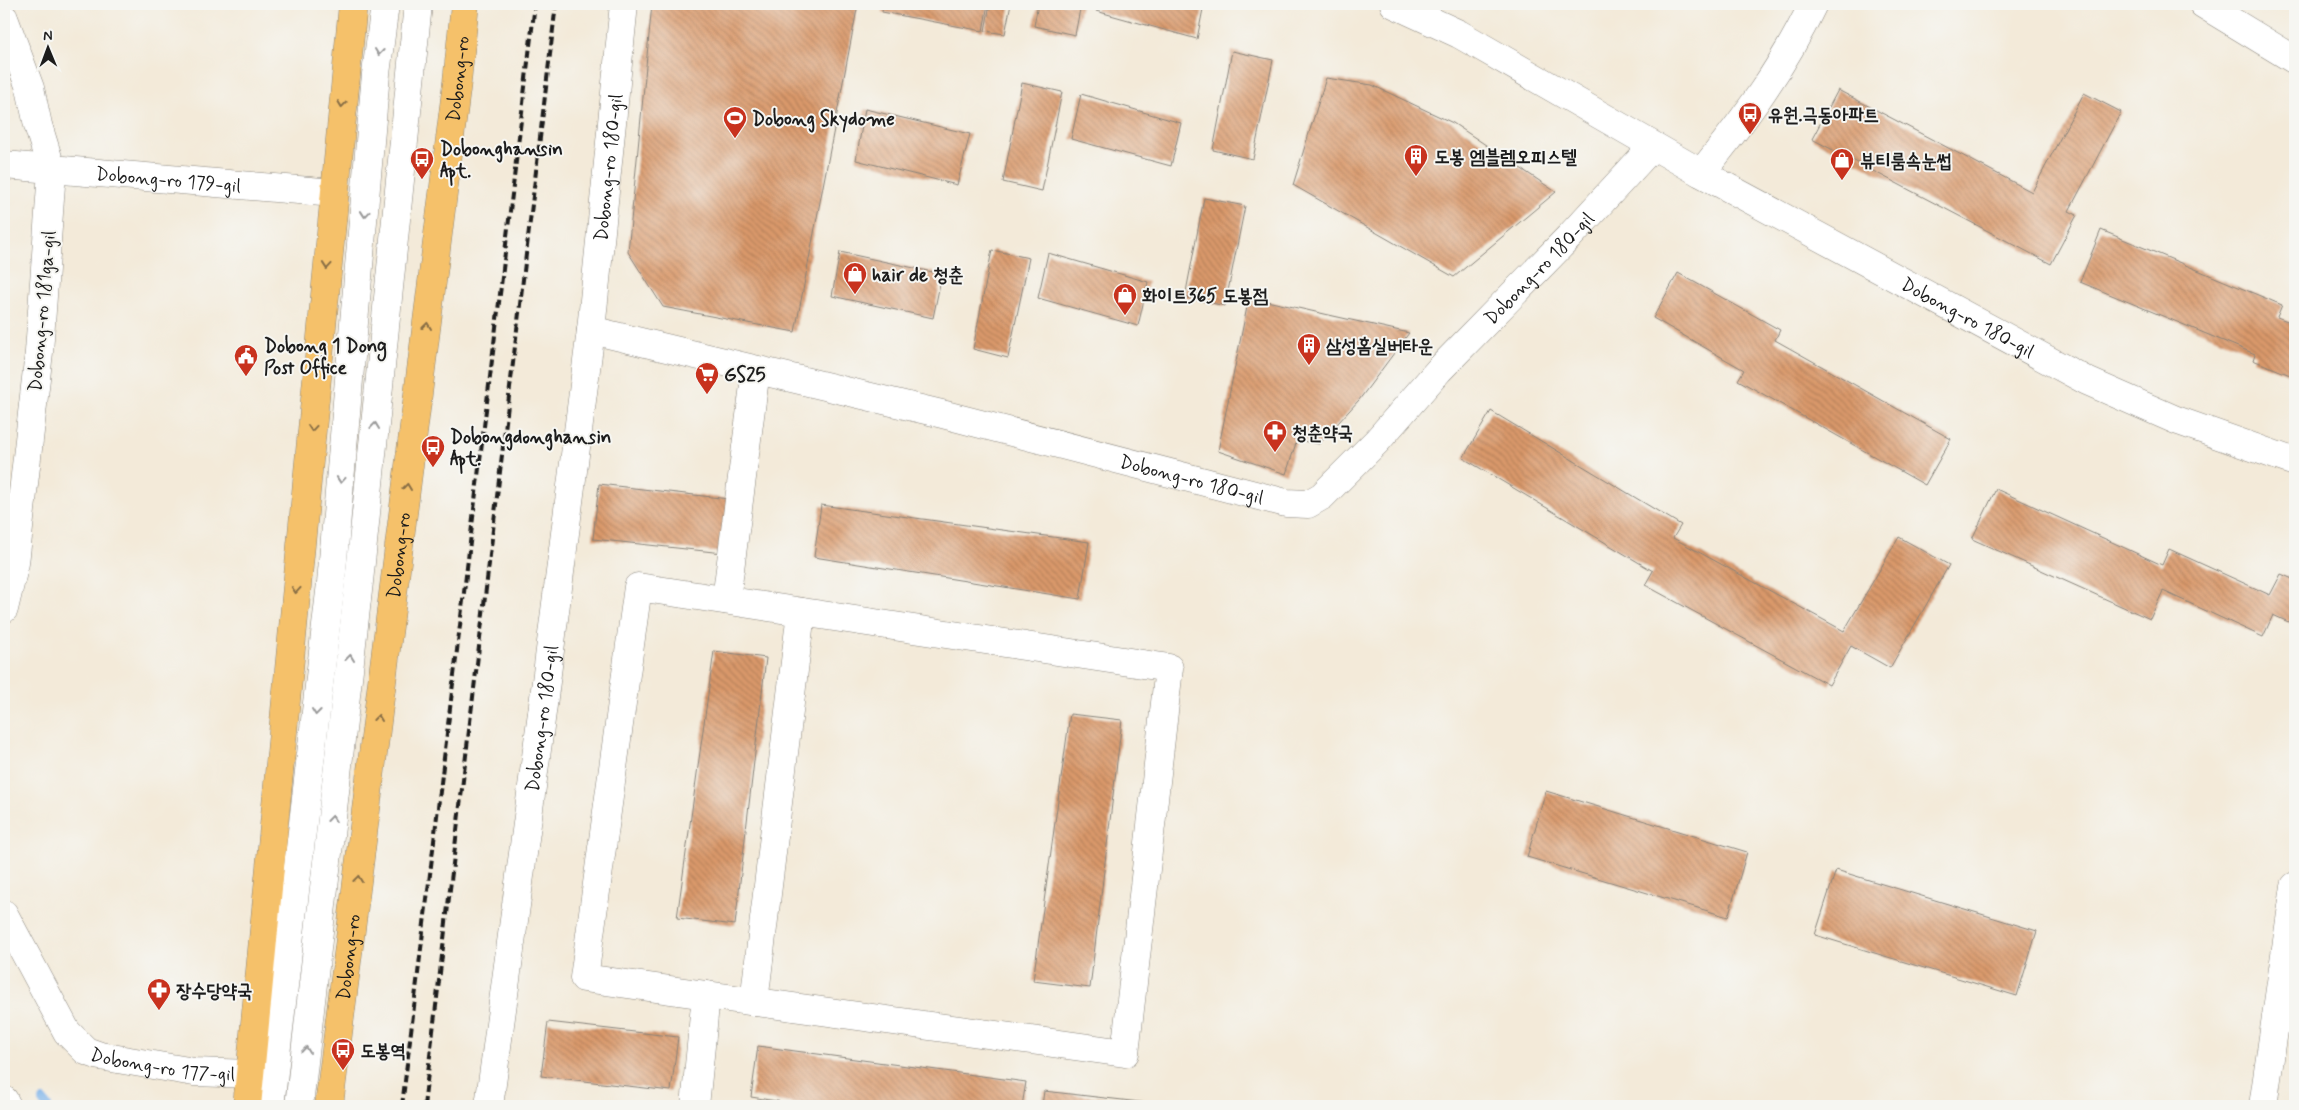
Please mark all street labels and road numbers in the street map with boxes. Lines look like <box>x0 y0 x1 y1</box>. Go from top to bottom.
street label: Dobong-ro <box>441 35 476 124</box>
street label: Dobong-ro 180-gil <box>589 93 629 242</box>
street label: Dobong-ro 179-gil <box>95 162 242 199</box>
street label: Dobong-ro 180-gil <box>1479 207 1600 331</box>
street label: Dobong-ro 181ga-gil <box>23 229 63 393</box>
street label: Dobong-ro 180-gil <box>1896 272 2039 364</box>
street label: Dobong-ro 180-gil <box>1117 449 1267 511</box>
street label: Dobong-ro <box>382 511 417 600</box>
street label: Dobong-ro 180-gil <box>520 643 565 794</box>
street label: Dobong-ro <box>331 913 367 1002</box>
street label: Dobong-ro 177-gil <box>86 1042 236 1088</box>

